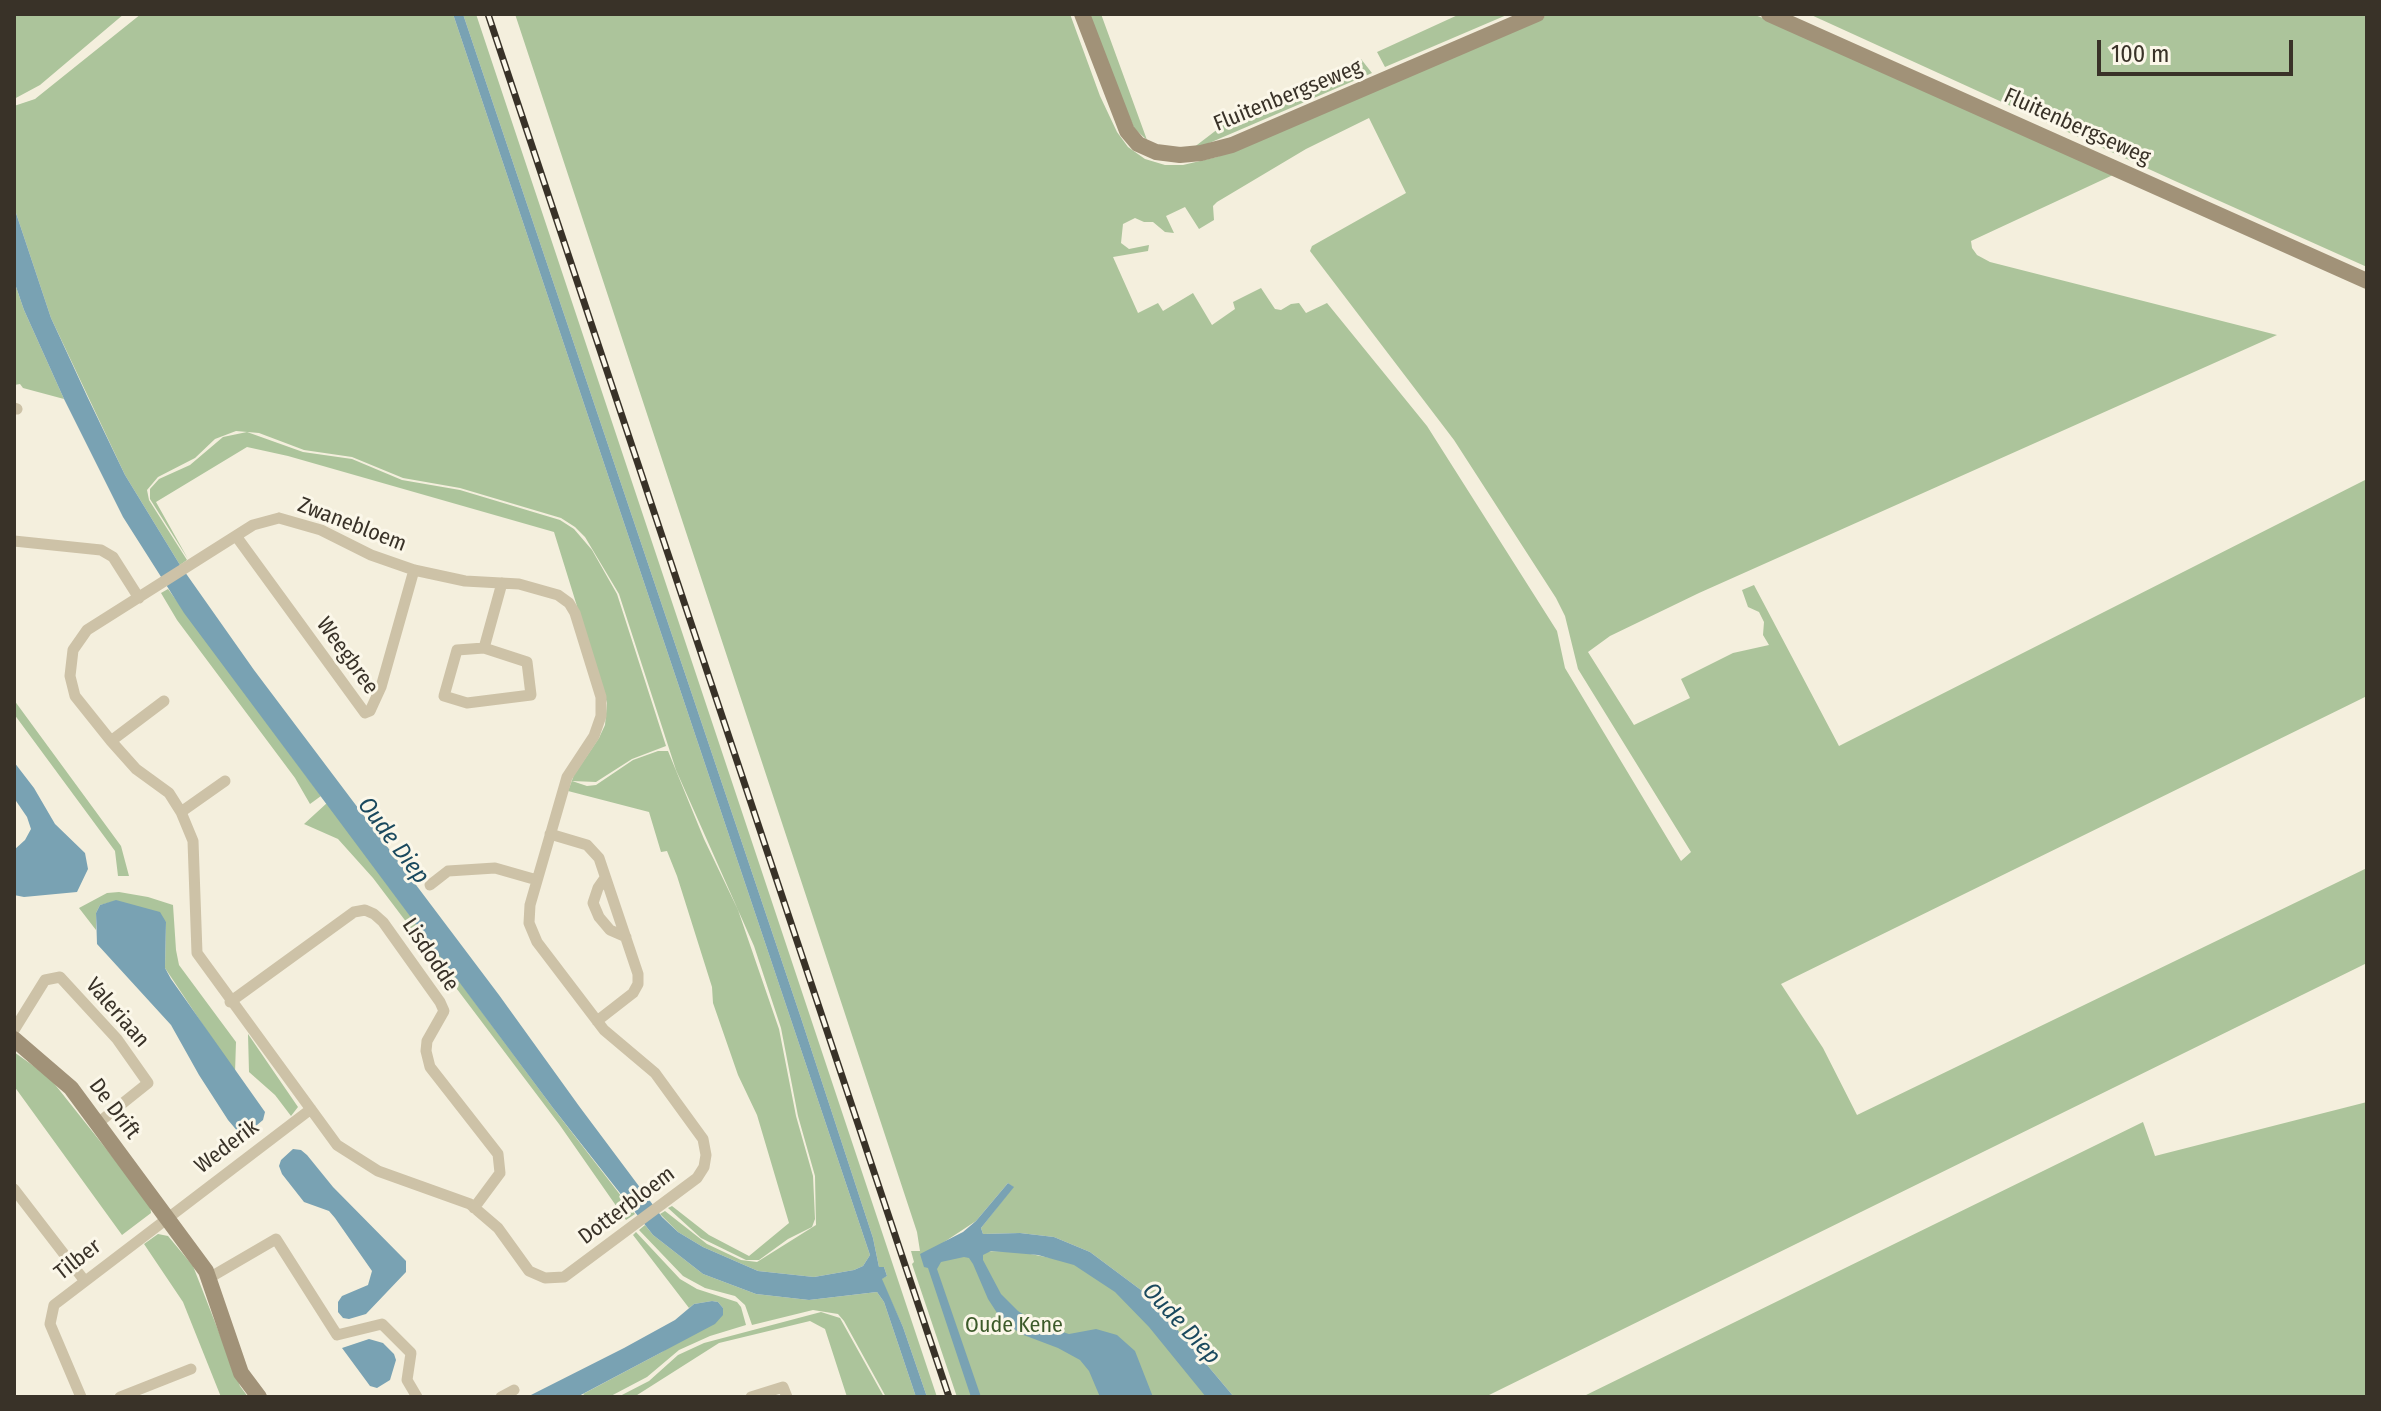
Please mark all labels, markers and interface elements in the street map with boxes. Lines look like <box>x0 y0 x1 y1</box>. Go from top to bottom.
scale bar <box>2101 24 2297 74</box>
text: 100 m <box>2111 40 2169 68</box>
street label: Fluitenbergseweg <box>1210 54 1366 138</box>
street label: Fluitenbergseweg <box>2000 83 2154 171</box>
street label: Zwanebloem <box>294 492 410 558</box>
street label: Weegbree <box>310 612 384 700</box>
water label: Oude Diep <box>351 792 435 890</box>
street label: Lisdodde <box>396 913 464 997</box>
street label: Valeriaan <box>80 973 154 1053</box>
street label: De Drift <box>83 1074 145 1144</box>
street label: Wederik <box>190 1114 264 1180</box>
street label: Dotterbloem <box>574 1161 680 1251</box>
street label: Tilber <box>49 1234 107 1286</box>
water label: Oude Diep <box>1136 1277 1226 1371</box>
park label: Oude Kene <box>965 1313 1063 1339</box>

